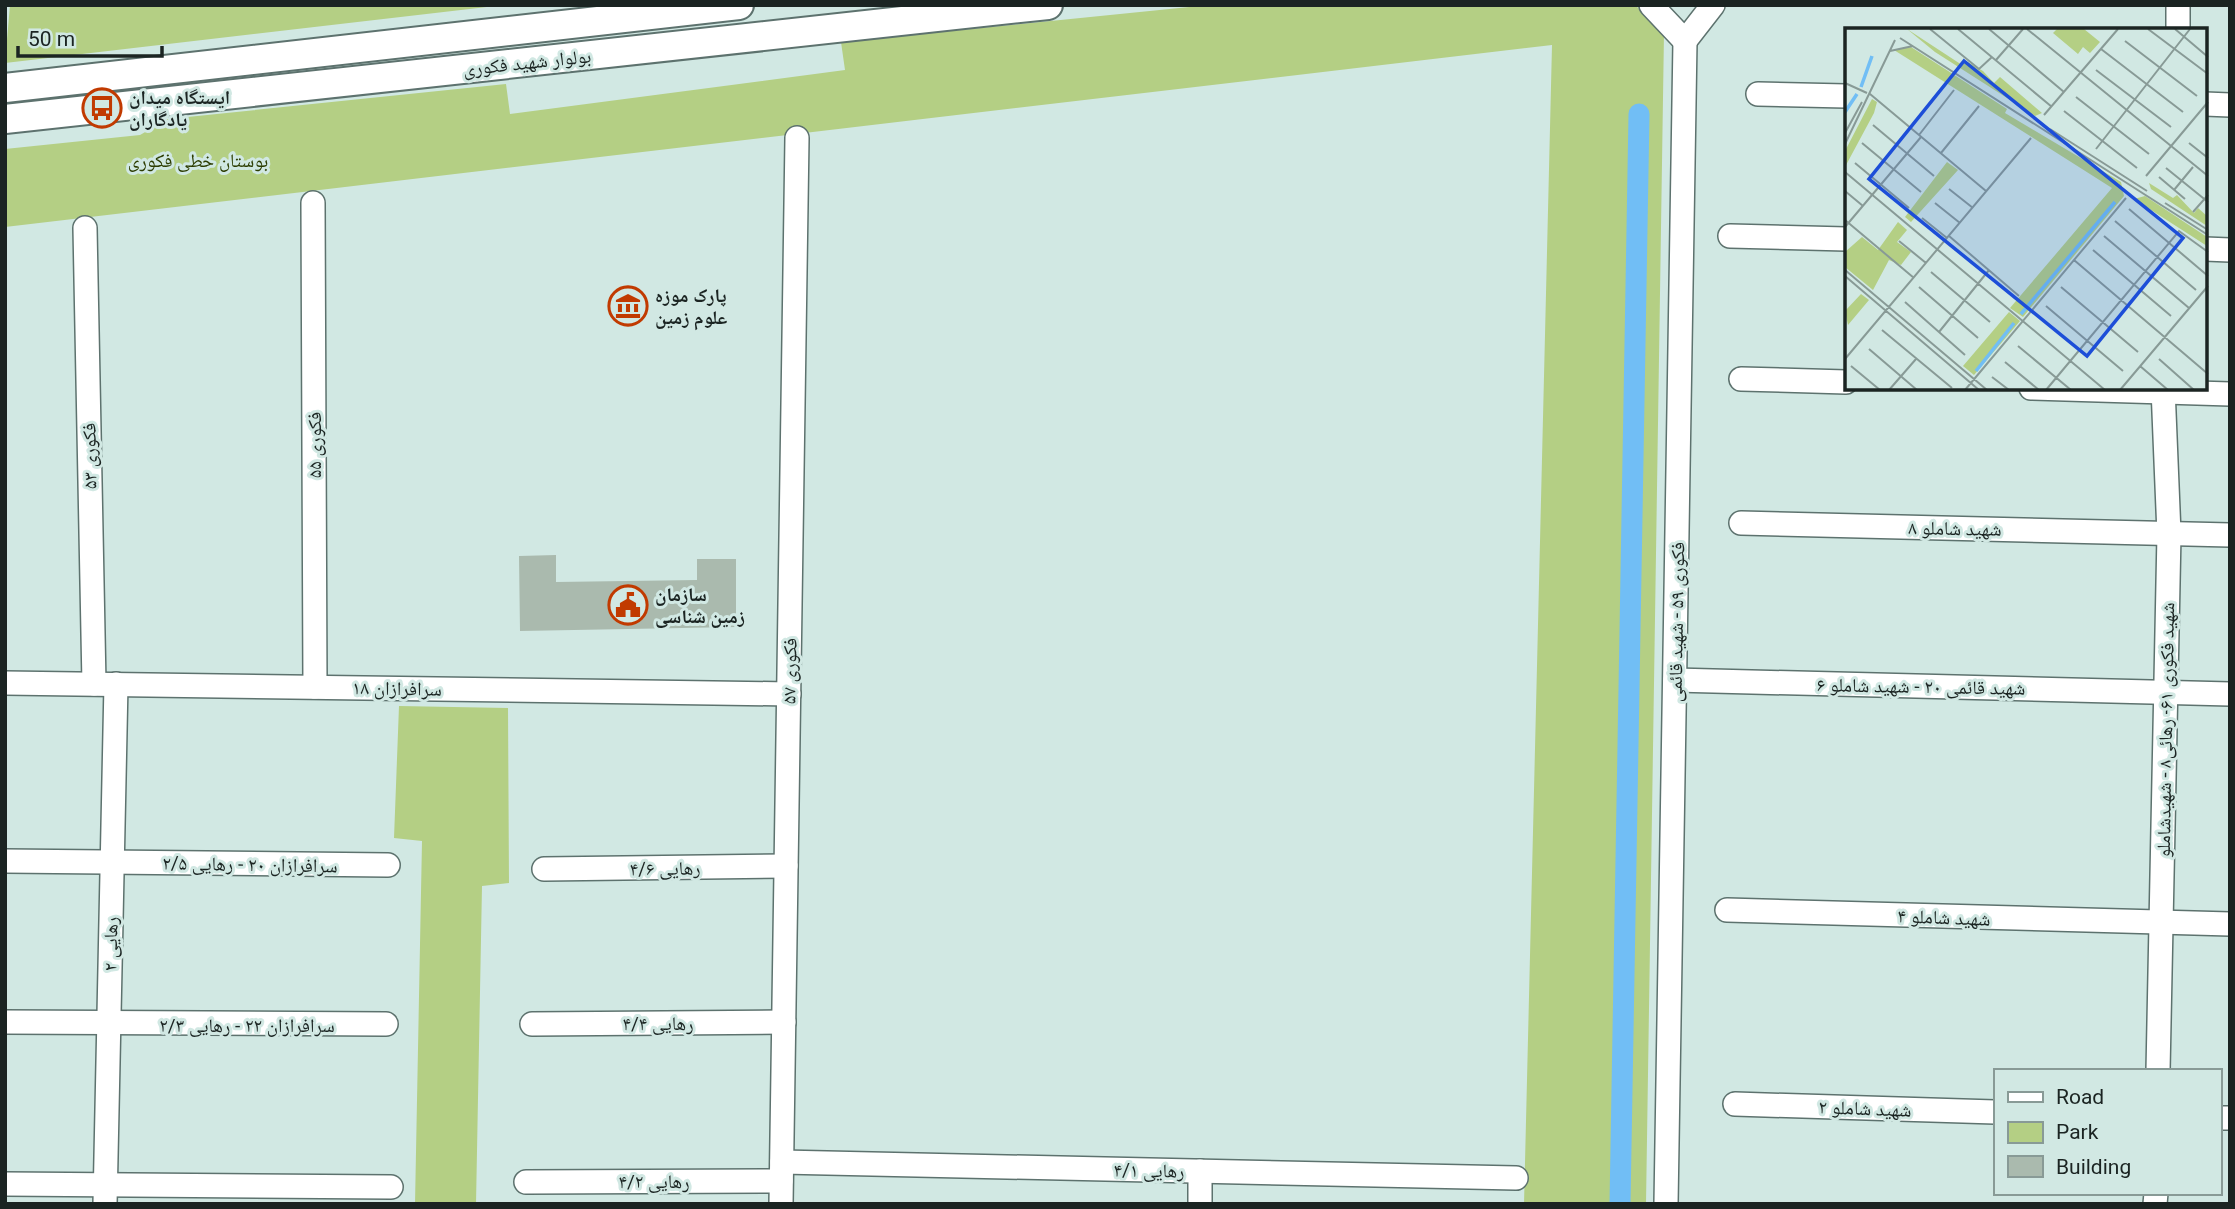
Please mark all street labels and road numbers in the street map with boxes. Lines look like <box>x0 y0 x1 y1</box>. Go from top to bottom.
street label: بولوار شهید فکوری <box>462 44 592 81</box>
street label: فکوری ۵۵ <box>303 412 326 478</box>
street label: فکوری ۵۳ <box>77 423 102 489</box>
street label: شهید شاملو ۸ <box>1908 516 2002 541</box>
street label: فکوری ۵۹ - شهید قائمی <box>1664 542 1689 702</box>
street label: شهید فکوری ۶۱- رهائی۸ - شهیدشاملو <box>2152 602 2179 858</box>
street label: فکوری ۵۷ <box>777 638 802 704</box>
street label: شهید قائمی ۲۰ - شهید شاملو ۶ <box>1816 673 2026 700</box>
street label: سرافرازان ۱۸ <box>352 676 442 701</box>
street label: سرافرازان ۲۰ - رهایی ۲/۵ <box>162 851 338 878</box>
street label: رهایی ۴/۶ <box>629 856 701 881</box>
street label: شهید شاملو ۴ <box>1897 904 1991 931</box>
street label: رهایی ۲ <box>99 917 122 972</box>
street label: رهایی ۴/۴ <box>623 1012 693 1035</box>
street label: سرافرازان ۲۲ - رهایی ۲/۳ <box>159 1014 335 1037</box>
street label: شهید شاملو ۲ <box>1818 1095 1912 1122</box>
street label: رهایی ۴/۱ <box>1113 1158 1185 1183</box>
street label: رهایی ۴/۲ <box>619 1170 689 1193</box>

